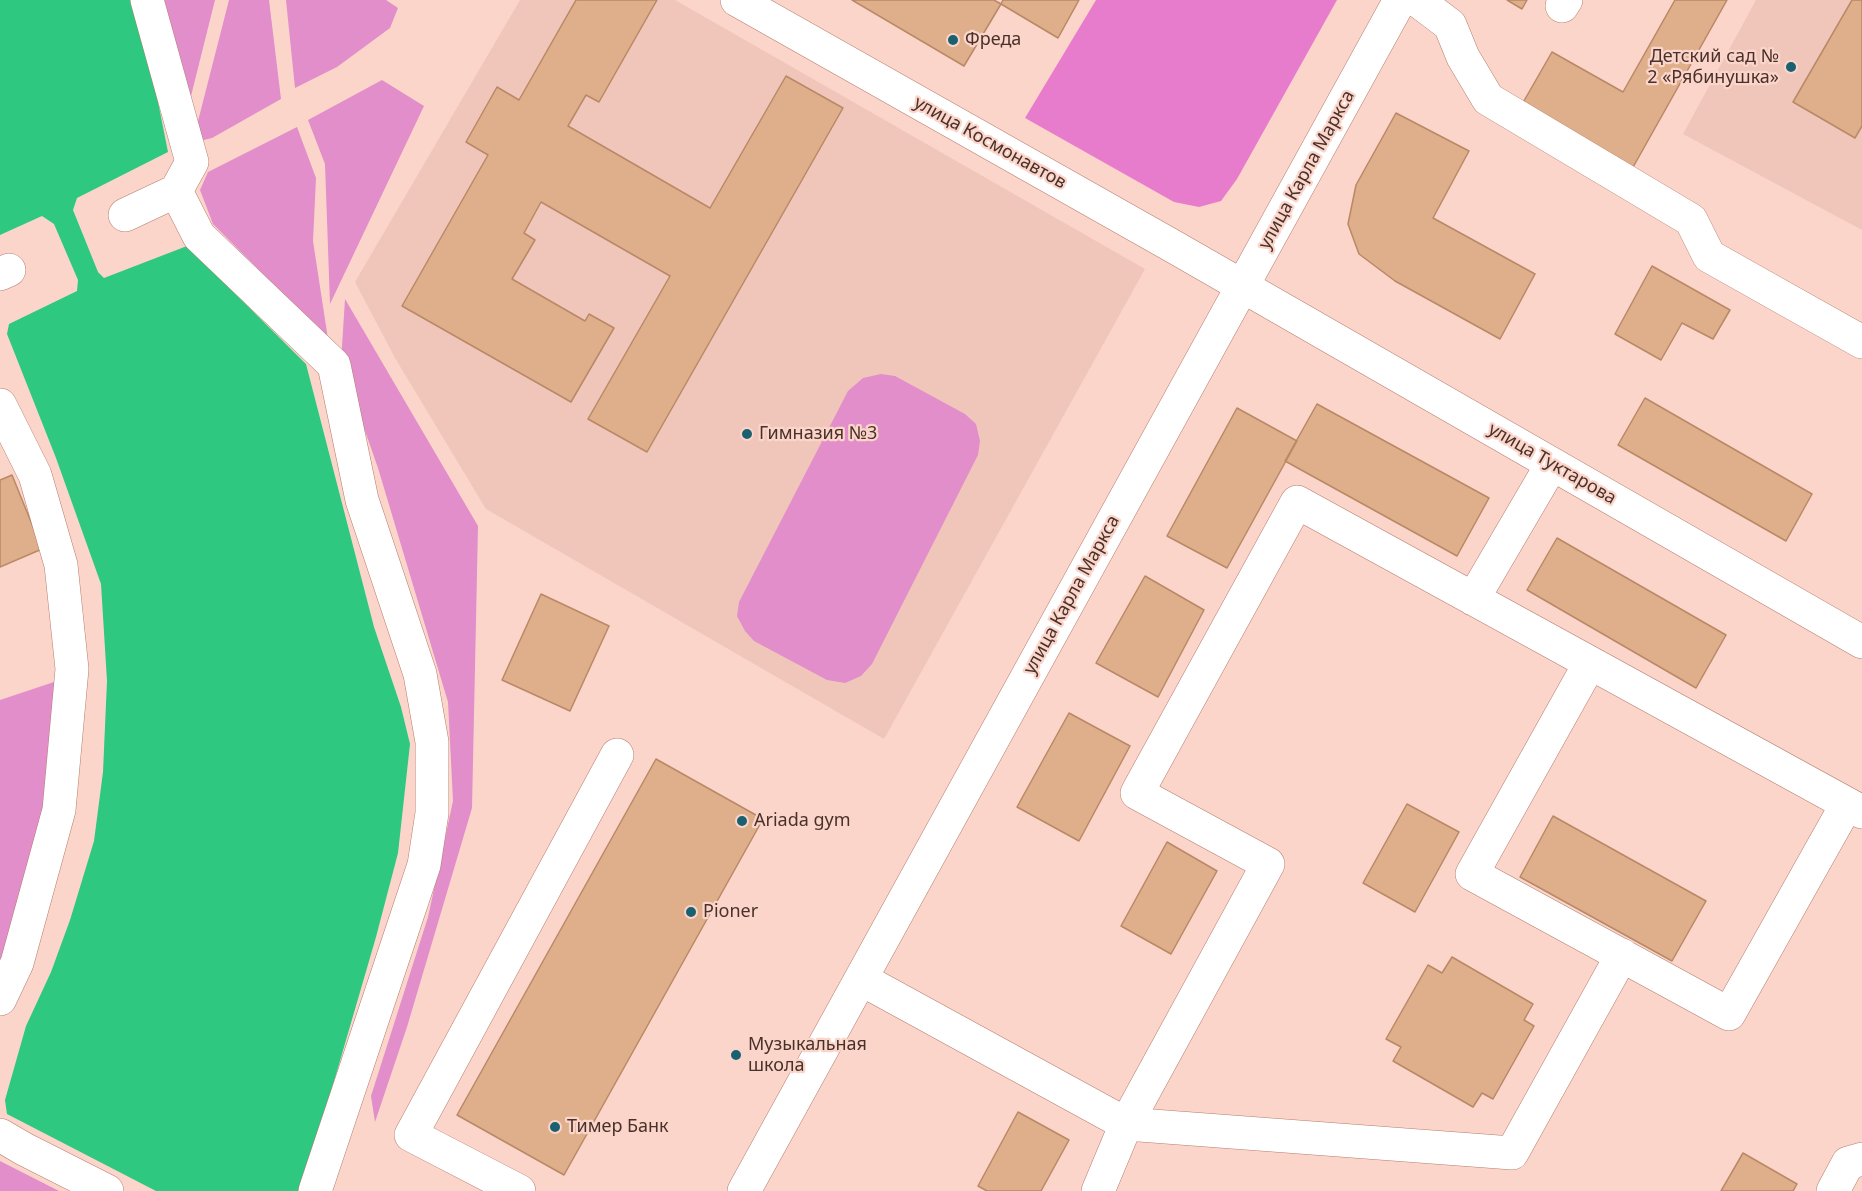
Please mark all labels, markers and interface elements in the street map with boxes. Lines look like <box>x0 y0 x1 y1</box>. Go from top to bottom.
place label: Фреда <box>965 29 1021 51</box>
marker: Фреда <box>946 33 960 47</box>
place label: Детский сад № 2 «Рябинушка» <box>1647 46 1779 88</box>
marker: Детский сад № 2 «Рябинушка» <box>1784 60 1798 74</box>
street label: улица Карла Маркса <box>1254 87 1360 253</box>
street label: улица Космонавтов <box>910 92 1070 194</box>
street label: улица Туктарова <box>1484 419 1620 509</box>
place label: Гимназия №3 <box>759 423 877 445</box>
marker: Гимназия №3 <box>740 427 754 441</box>
street label: улица Карла Маркса <box>1019 512 1125 678</box>
place label: Ariada gym <box>754 810 851 832</box>
marker: Ariada gym <box>735 814 749 828</box>
place label: Pioner <box>703 901 758 923</box>
marker: Pioner <box>684 905 698 919</box>
place label: Музыкальная школа <box>748 1034 867 1076</box>
marker: Музыкальная школа <box>729 1048 743 1062</box>
place label: Тимер Банк <box>567 1116 669 1138</box>
marker: Тимер Банк <box>548 1120 562 1134</box>

